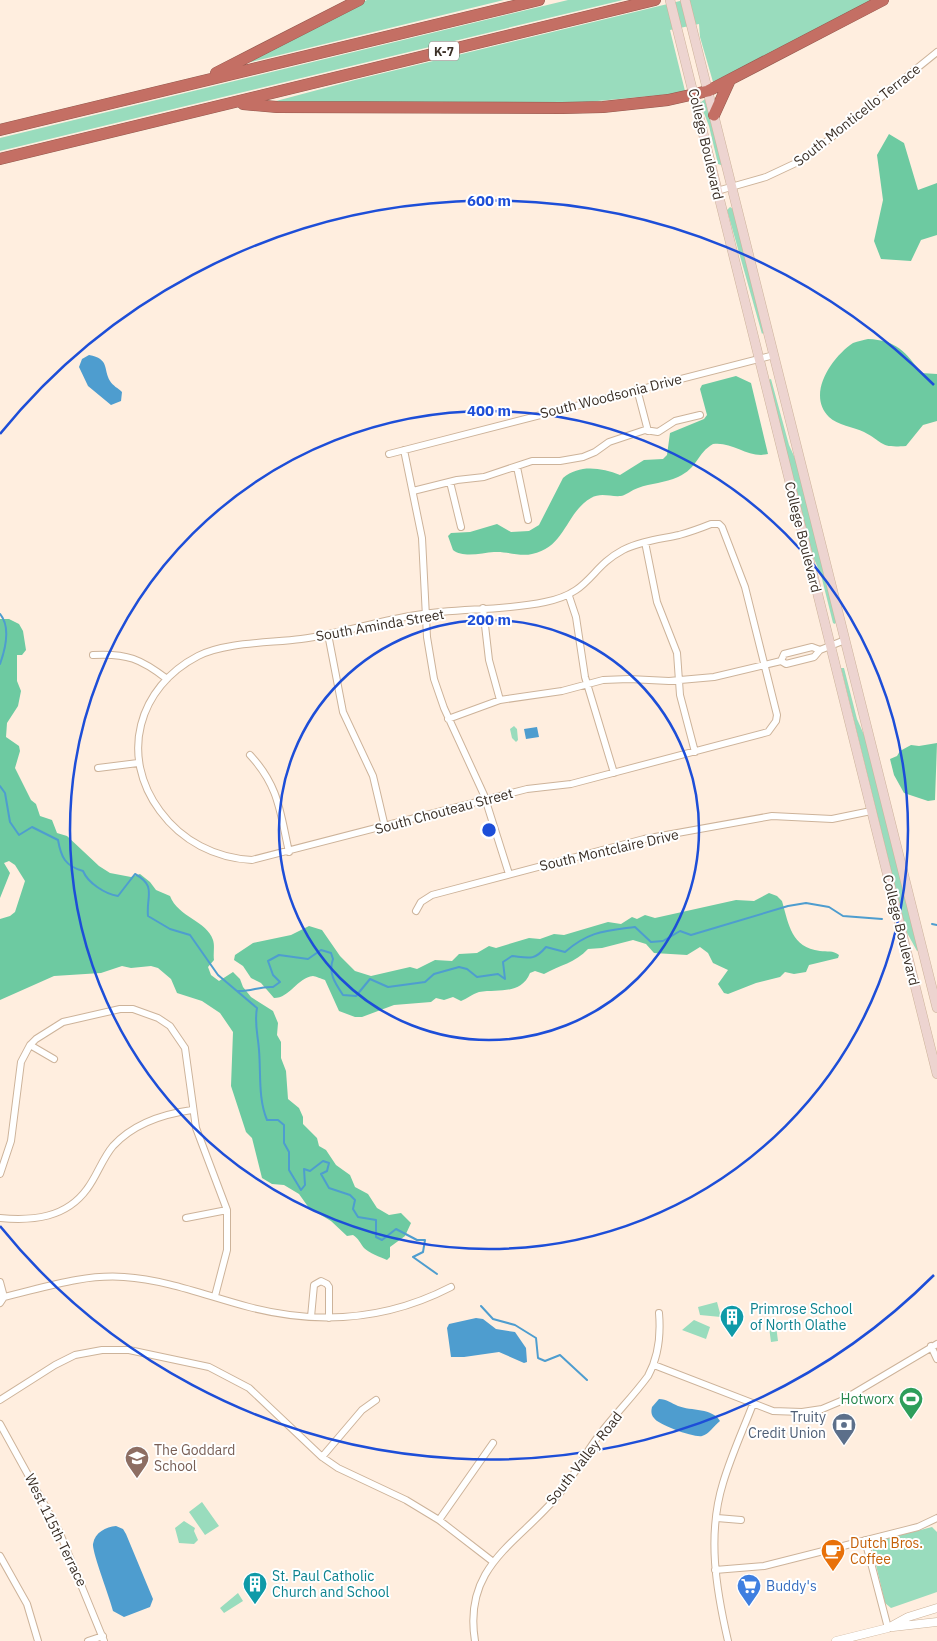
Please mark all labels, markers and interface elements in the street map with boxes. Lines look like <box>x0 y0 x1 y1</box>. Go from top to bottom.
road number: K-7 <box>429 41 459 60</box>
street label: South Monticello Terrace <box>790 60 924 170</box>
street label: College Boulevard <box>684 87 728 201</box>
text: 600 m <box>467 191 511 210</box>
street label: South Woodsonia Drive <box>538 370 684 422</box>
text: 400 m <box>467 401 511 420</box>
street label: College Boulevard <box>781 480 825 594</box>
street label: South Aminda Street <box>314 605 446 645</box>
text: 200 m <box>467 610 511 629</box>
street label: South Chouteau Street <box>373 784 515 838</box>
centre of rings <box>480 821 498 839</box>
street label: South Montclaire Drive <box>538 825 681 875</box>
street label: College Boulevard <box>879 873 923 987</box>
place label: Primrose School of North Olathe <box>750 1300 853 1334</box>
building icon: Primrose School of North Olathe <box>719 1304 745 1338</box>
sports icon: Hotworx <box>898 1386 924 1420</box>
place label: Hotworx <box>841 1390 894 1408</box>
street label: South Valley Road <box>542 1408 626 1508</box>
place label: Truity Credit Union <box>748 1408 826 1442</box>
bank icon: Truity Credit Union <box>831 1412 857 1446</box>
place label: The Goddard School <box>154 1441 235 1475</box>
school or university icon: The Goddard School <box>124 1445 150 1479</box>
street label: West 115th Terrace <box>21 1471 91 1590</box>
place label: Dutch Bros. Coffee <box>850 1534 923 1568</box>
cafe icon: Dutch Bros. Coffee <box>820 1538 846 1572</box>
place label: St. Paul Catholic Church and School <box>272 1567 390 1601</box>
building icon: St. Paul Catholic Church and School <box>242 1571 268 1605</box>
supermarket icon: Buddy's <box>736 1573 762 1607</box>
place label: Buddy's <box>766 1577 817 1595</box>

